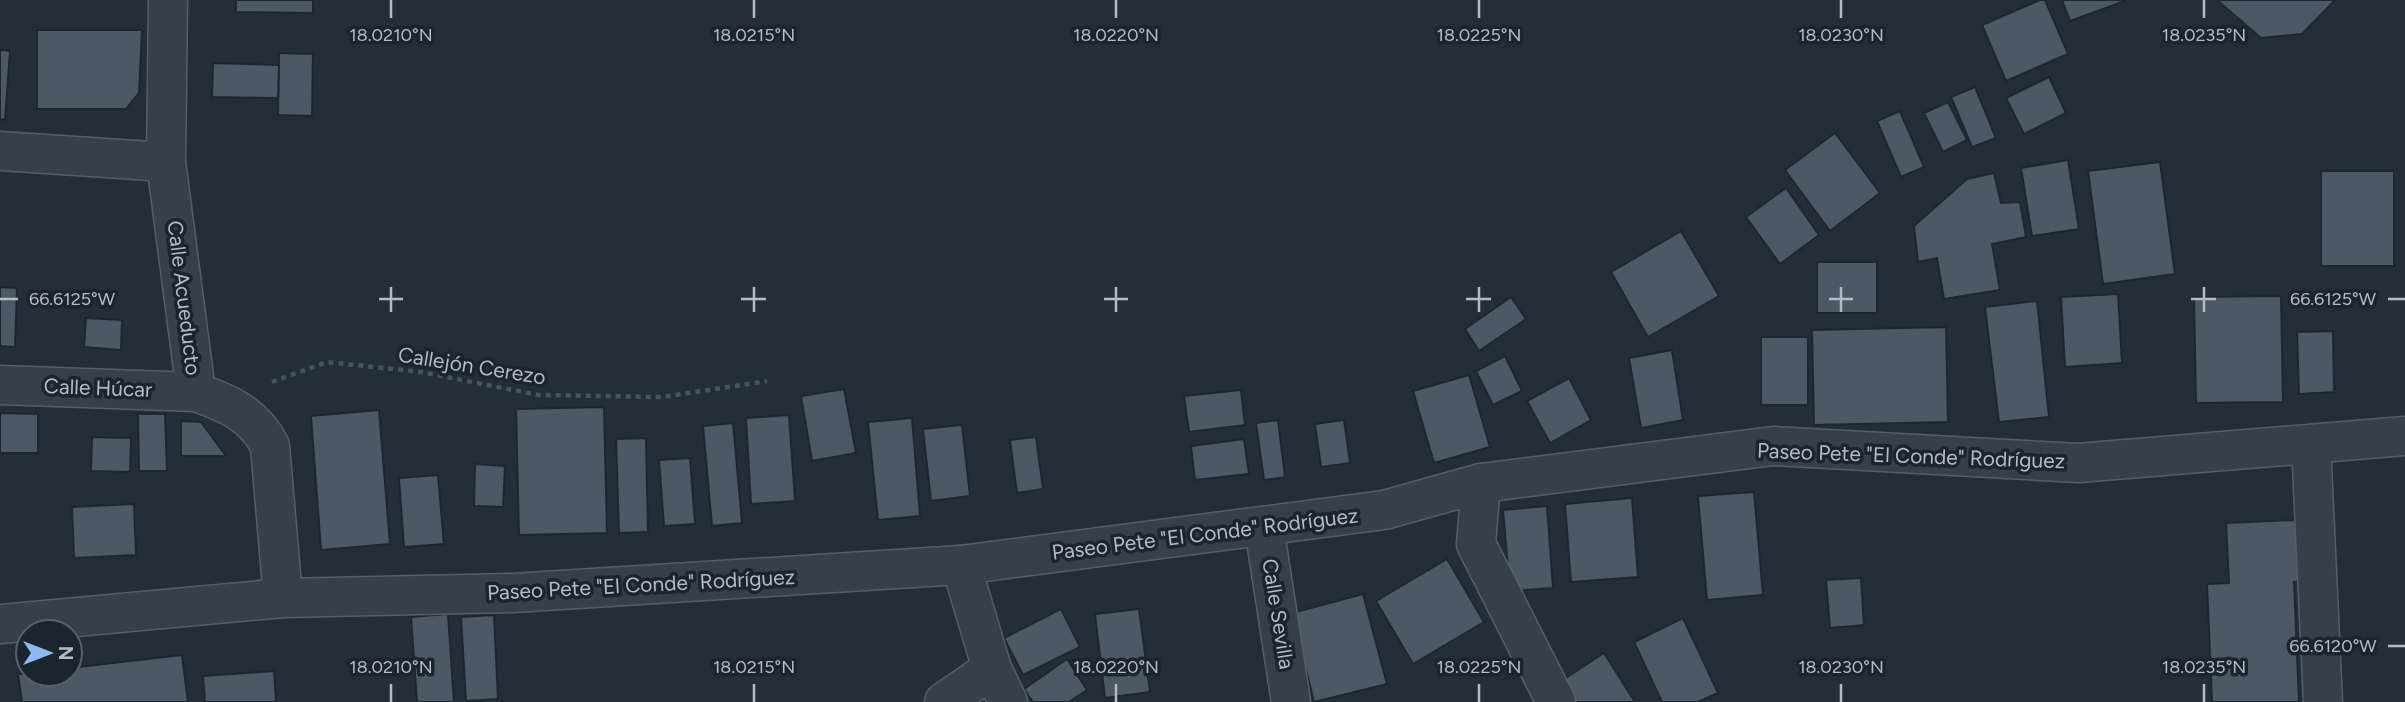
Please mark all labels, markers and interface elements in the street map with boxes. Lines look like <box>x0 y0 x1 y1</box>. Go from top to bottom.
text: 18.0210°N <box>349 24 433 46</box>
text: 18.0215°N <box>713 24 795 46</box>
text: 18.0220°N <box>1073 24 1159 46</box>
text: 18.0225°N <box>1437 24 1521 46</box>
text: 18.0230°N <box>1798 24 1884 46</box>
text: 18.0235°N <box>2162 24 2246 46</box>
street label: Calle Acueducto <box>163 219 206 377</box>
text: 66.6125°W <box>29 288 116 310</box>
text: 66.6125°W <box>2290 288 2377 310</box>
street label: Callejón Cerezo <box>397 342 548 390</box>
street label: Calle Húcar <box>43 373 153 402</box>
street label: Paseo Pete "El Conde" Rodríguez <box>1757 438 2066 473</box>
street label: Paseo Pete "El Conde" Rodríguez <box>1050 502 1359 565</box>
street label: Calle Sevilla <box>1257 557 1300 671</box>
street label: Paseo Pete "El Conde" Rodríguez <box>486 564 796 605</box>
north arrow <box>14 618 84 688</box>
text: 66.6120°W <box>2289 635 2377 657</box>
text: N <box>54 646 77 660</box>
text: 18.0210°N <box>349 656 433 678</box>
text: 18.0215°N <box>713 656 795 678</box>
text: 18.0220°N <box>1073 656 1159 678</box>
text: 18.0225°N <box>1437 656 1521 678</box>
text: 18.0230°N <box>1798 656 1884 678</box>
text: 18.0235°N <box>2162 656 2246 678</box>

